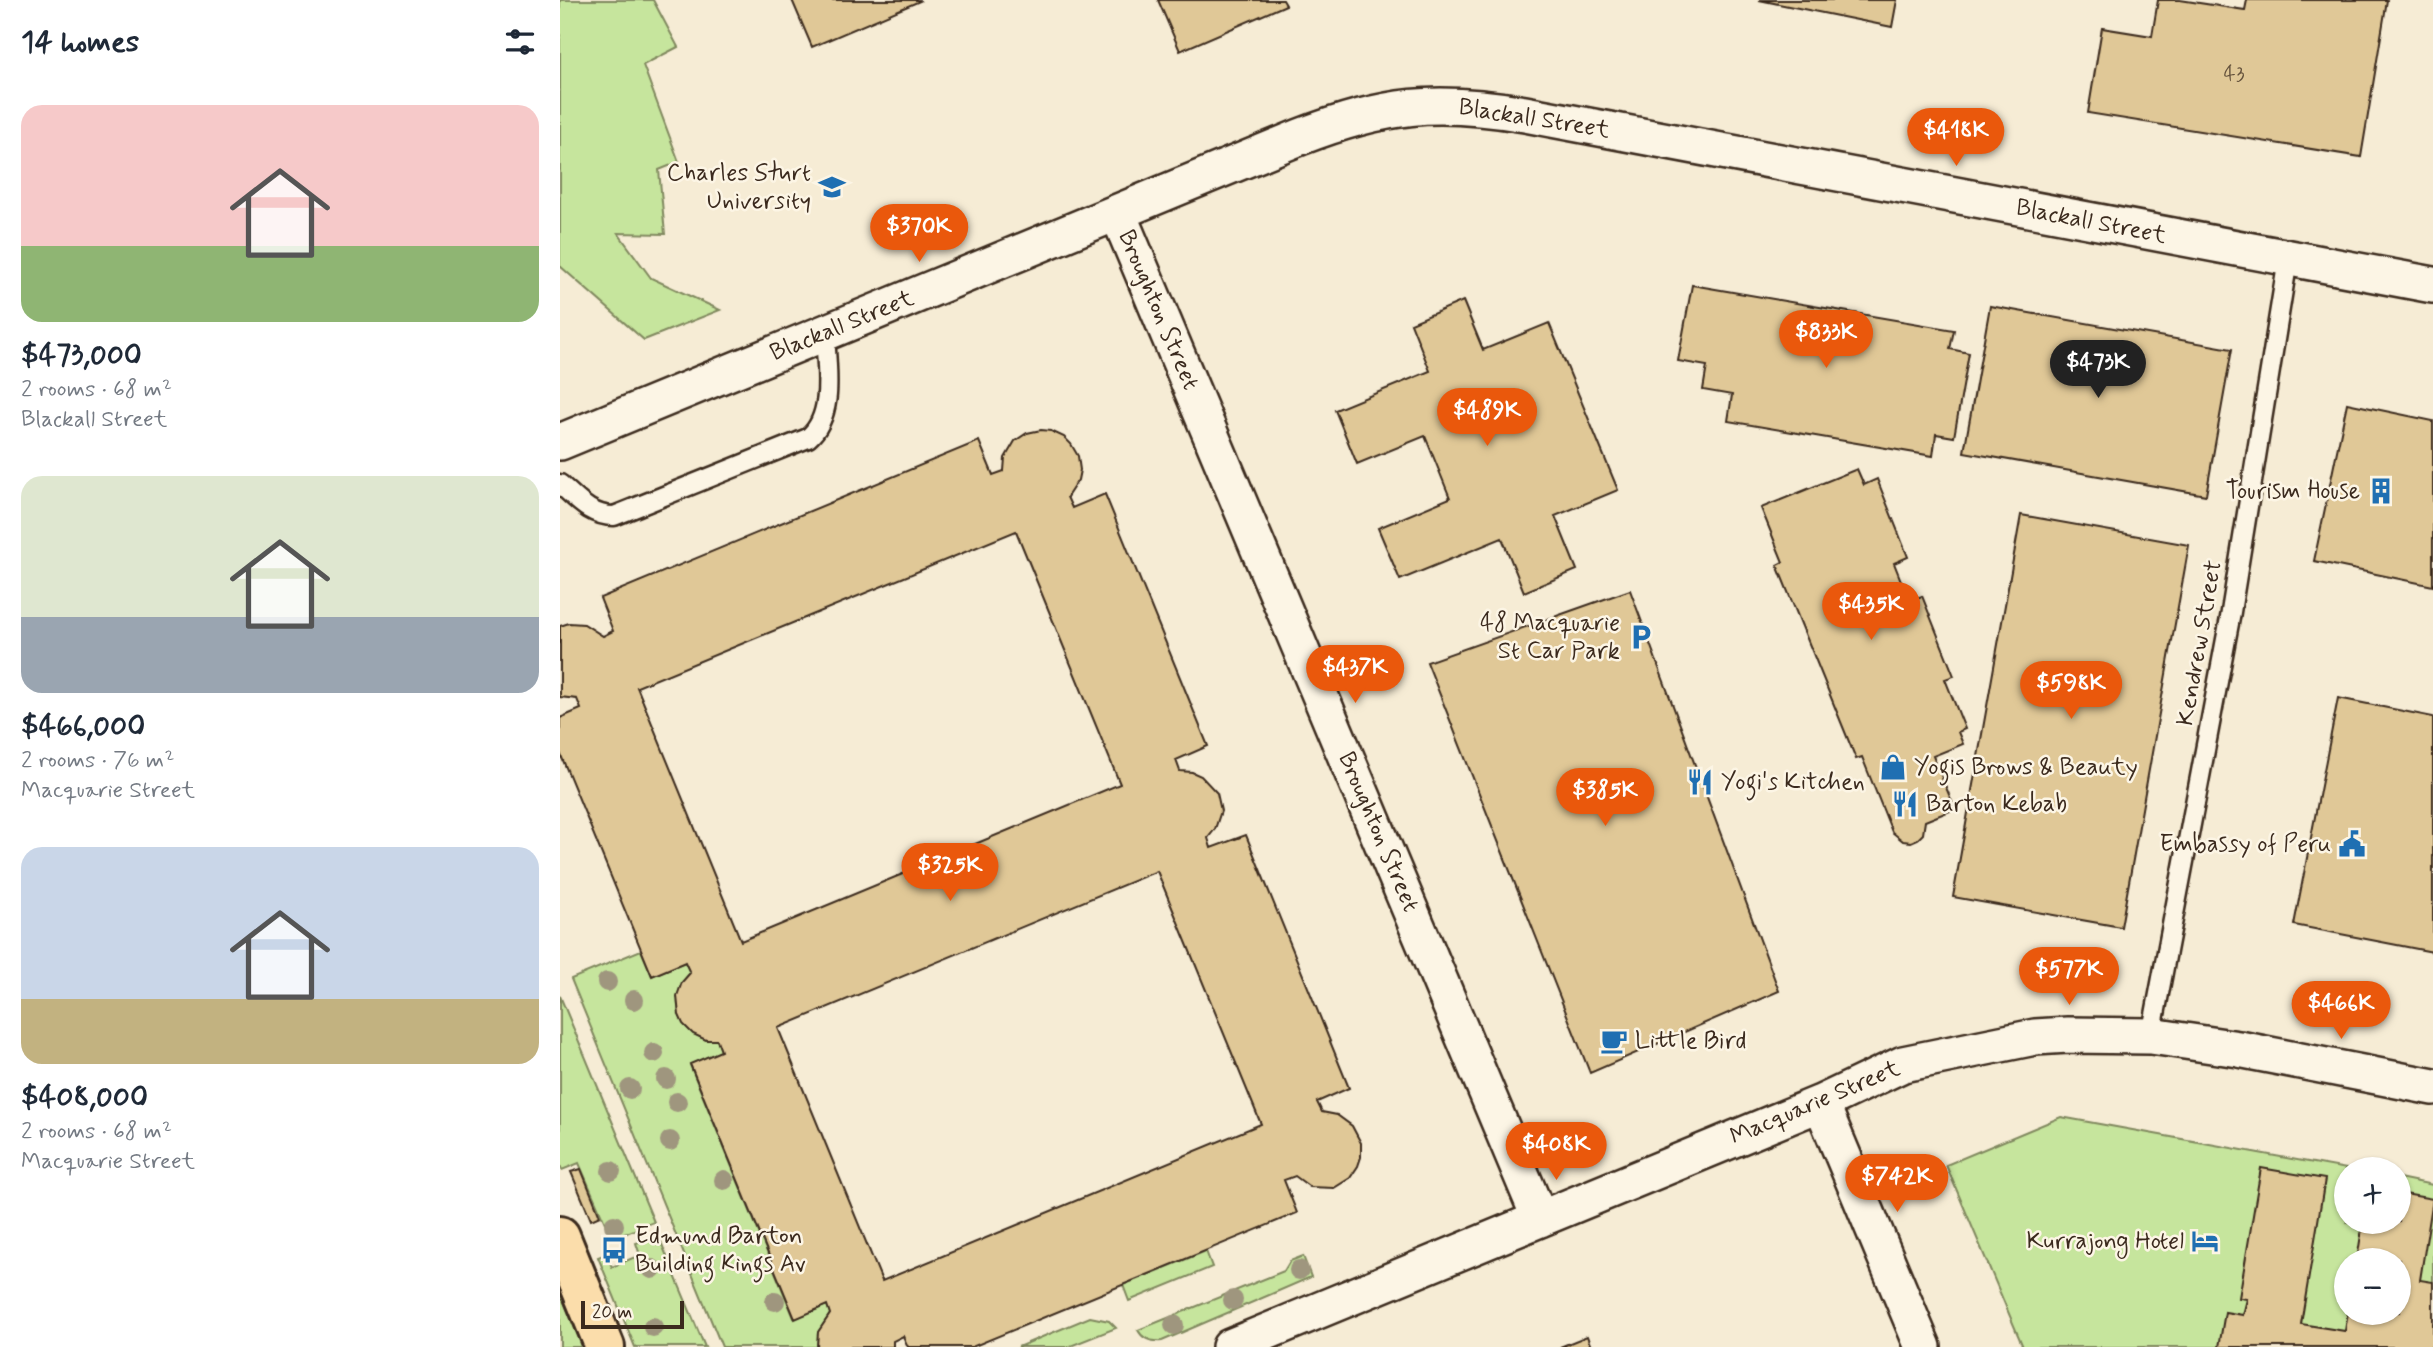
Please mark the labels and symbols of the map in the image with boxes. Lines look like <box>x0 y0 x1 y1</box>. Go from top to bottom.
house number: 43 <box>2223 60 2245 88</box>
street label: Blackall Street <box>1456 92 1612 146</box>
pin: $418K <box>1907 108 2005 168</box>
place label: Charles Sturt University <box>667 158 811 217</box>
school or university icon: Charles Sturt University <box>817 172 847 202</box>
street label: Blackall Street <box>2013 192 2169 252</box>
pin: $370K <box>870 204 968 264</box>
street label: Broughton Street <box>1110 225 1206 395</box>
street label: Blackall Street <box>765 283 919 369</box>
pin: $833K <box>1777 310 1875 370</box>
pin: $473K <box>2049 340 2147 400</box>
pin: $489K <box>1438 388 1536 448</box>
place label: Tourism House <box>2226 476 2360 507</box>
building icon: Tourism House <box>2366 476 2396 506</box>
street label: Kendrew Street <box>2170 558 2230 728</box>
pin: $435K <box>1822 582 1920 642</box>
place label: 48 Macquarie St Car Park <box>1480 608 1620 667</box>
parking icon: 48 Macquarie St Car Park <box>1626 622 1656 652</box>
pin: $437K <box>1306 646 1404 705</box>
pin: $598K <box>2022 662 2120 721</box>
street label: Broughton Street <box>1330 747 1426 917</box>
shop icon: Yogis Brows & Beauty <box>1878 752 1908 782</box>
place label: Yogis Brows & Beauty <box>1914 752 2138 786</box>
restaurant icon: Yogi's Kitchen <box>1685 767 1715 797</box>
place label: Yogi's Kitchen <box>1721 767 1865 801</box>
pin: $385K <box>1556 768 1654 828</box>
restaurant icon: Barton Kebab <box>1890 789 1920 819</box>
place label: Barton Kebab <box>1926 789 2067 820</box>
place label: Embassy of Peru <box>2159 829 2331 860</box>
public building icon: Embassy of Peru <box>2337 829 2367 859</box>
pin: $325K <box>901 844 999 903</box>
pin: $577K <box>2020 948 2118 1007</box>
pin: $466K <box>2292 982 2390 1041</box>
cafe icon: Little Bird <box>1599 1026 1629 1056</box>
place label: Little Bird <box>1635 1026 1747 1057</box>
street label: Macquarie Street <box>1725 1053 1905 1153</box>
pin: $408K <box>1507 1122 1605 1182</box>
pin: $742K <box>1848 1154 1946 1214</box>
place label: Edmund Barton Building Kings Av <box>635 1221 806 1283</box>
place label: Kurrajong Hotel <box>2026 1226 2184 1259</box>
hotel icon: Kurrajong Hotel <box>2190 1226 2220 1256</box>
bus stop icon: Edmund Barton Building Kings Av <box>599 1235 629 1265</box>
scale bar <box>581 1298 684 1330</box>

